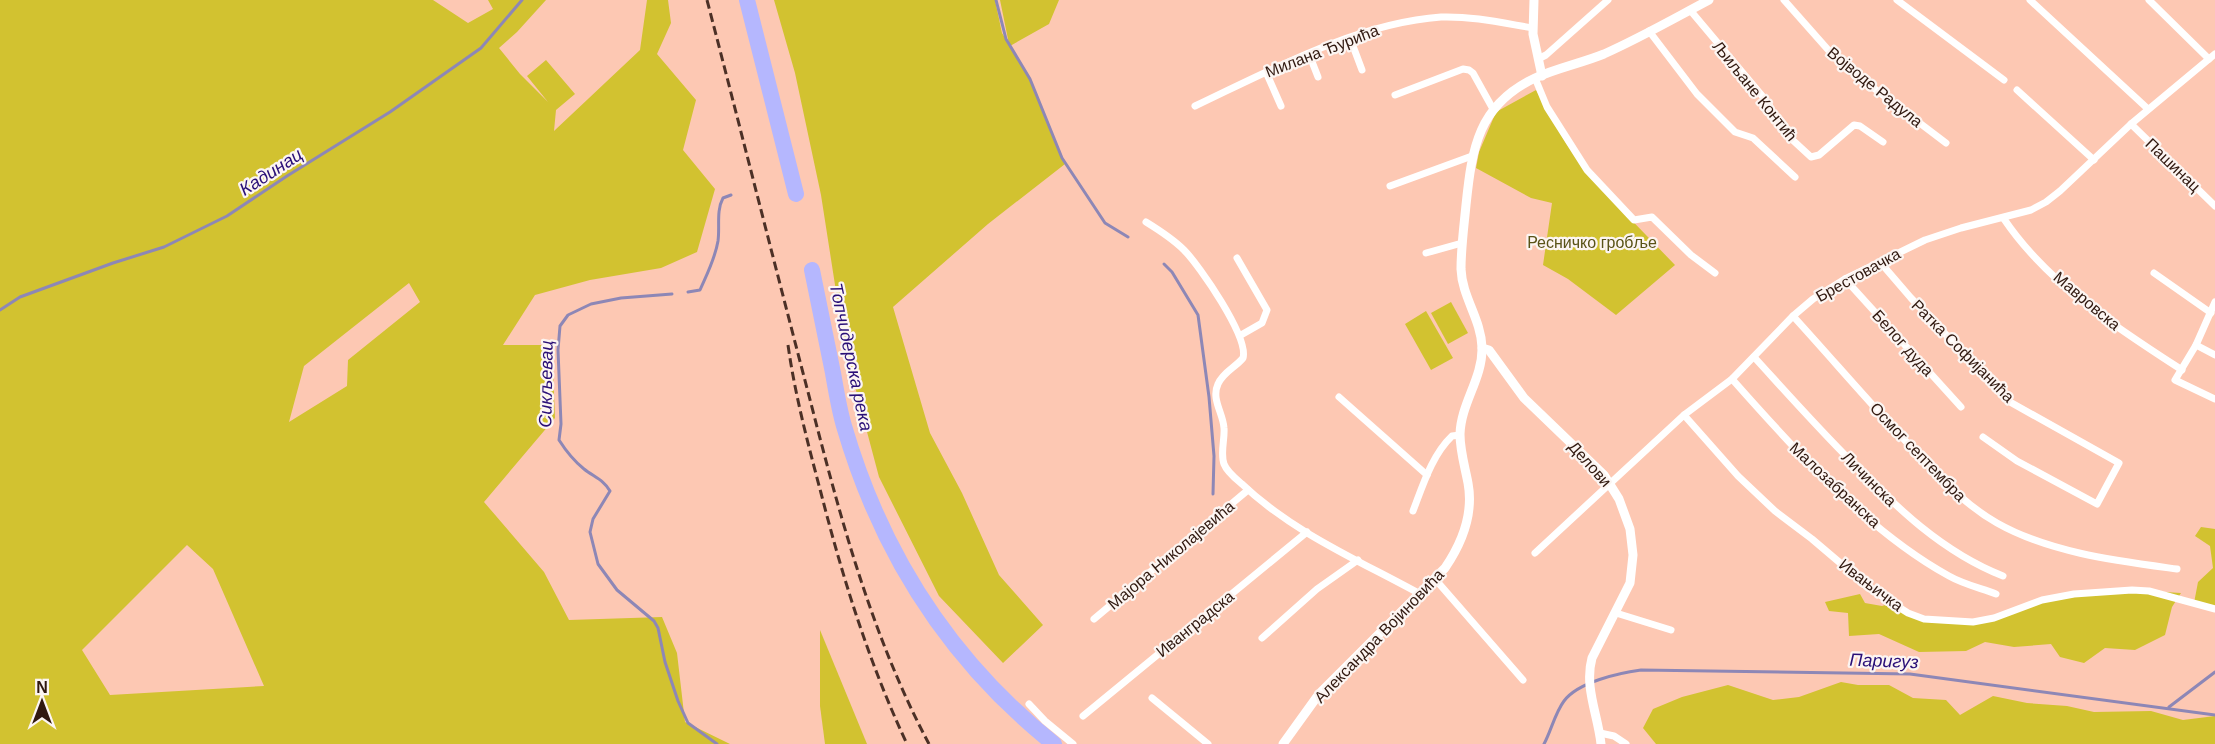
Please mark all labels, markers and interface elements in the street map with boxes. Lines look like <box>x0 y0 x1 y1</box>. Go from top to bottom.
street label: Милана Ђурића <box>1263 22 1381 80</box>
street label: Љиљане Контић <box>1709 38 1801 144</box>
street label: Војводе Радула <box>1824 44 1926 130</box>
street label: Пашинац <box>2142 135 2204 195</box>
water label: Кадинац <box>236 144 306 200</box>
park label: Ресничко гробље <box>1527 234 1657 251</box>
street label: Брестовачка <box>1813 245 1903 305</box>
street label: Мавровска <box>2050 268 2124 334</box>
water label: Топчидерска река <box>826 281 876 433</box>
street label: Ратка Софијанића <box>1908 296 2018 406</box>
street label: Белог дуда <box>1869 307 1937 379</box>
water label: Сикљевац <box>535 340 557 428</box>
street label: Осмог септембра <box>1867 399 1969 505</box>
street label: Делови <box>1565 438 1615 490</box>
street label: Малозабранска <box>1786 439 1884 531</box>
street label: Личинска <box>1838 448 1900 510</box>
street label: Мајора Николајевића <box>1105 497 1238 613</box>
street label: Ивањичка <box>1836 556 1906 614</box>
street label: Александра Војиновића <box>1311 566 1447 706</box>
street label: Иванградска <box>1153 588 1237 660</box>
water label: Паригуз <box>1849 650 1919 672</box>
north arrow <box>12 672 72 732</box>
text: N <box>36 679 48 696</box>

